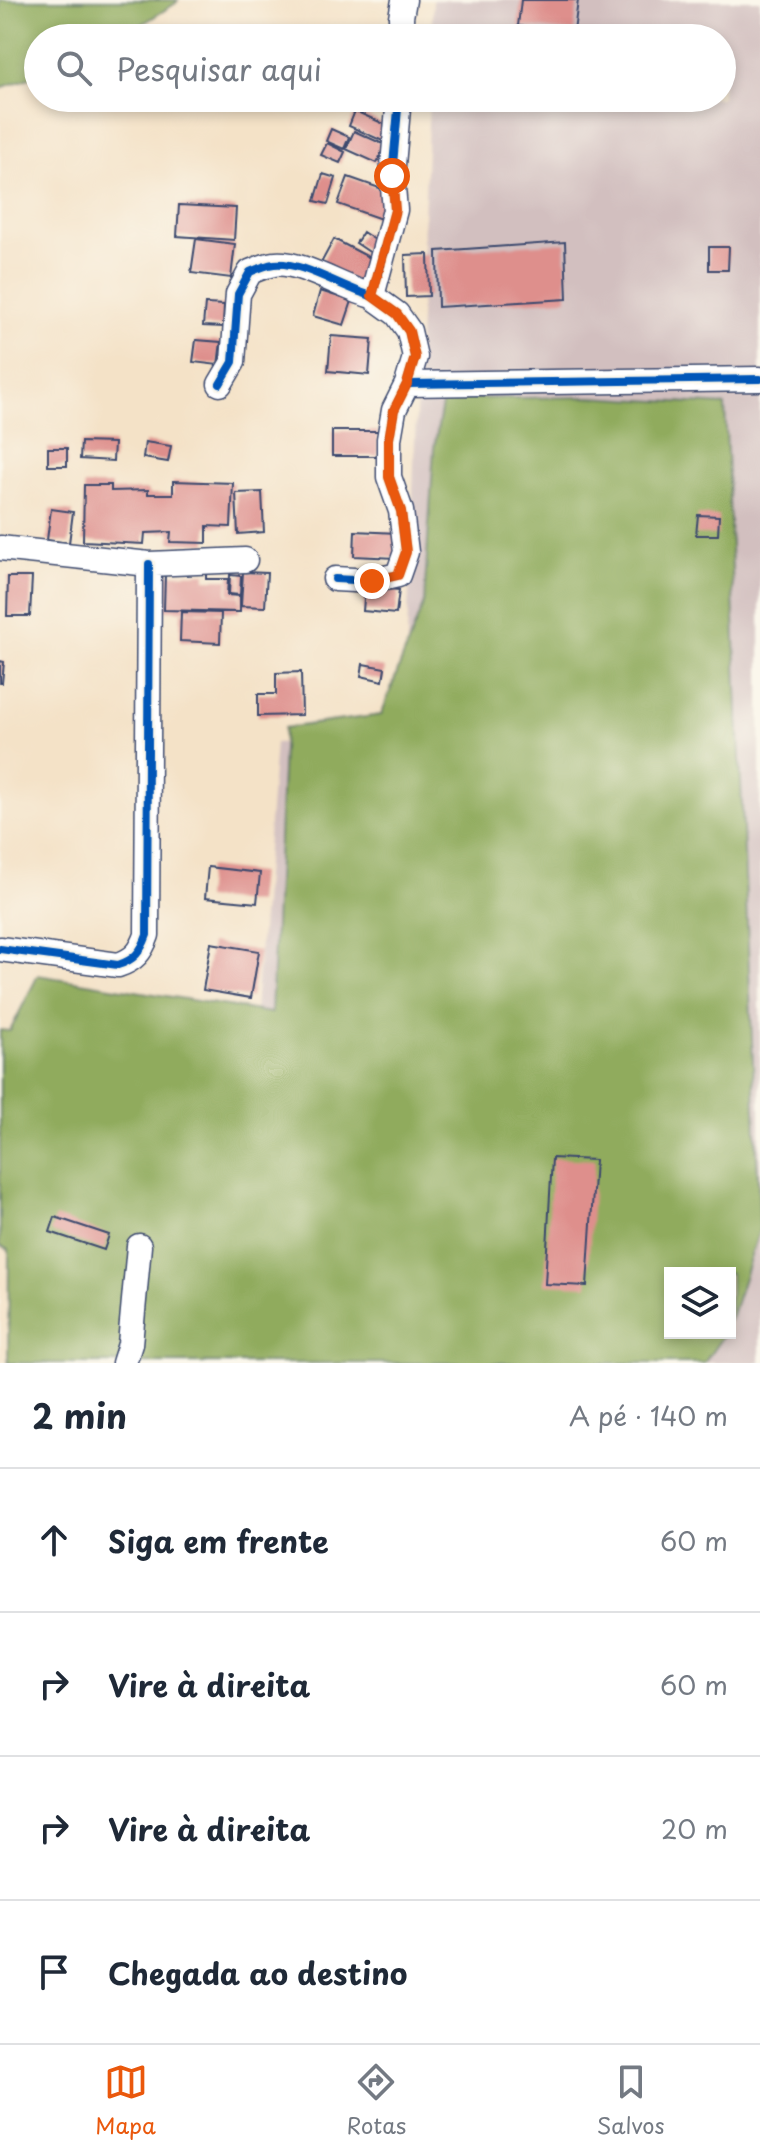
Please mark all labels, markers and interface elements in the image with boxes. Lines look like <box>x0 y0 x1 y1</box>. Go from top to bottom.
search box <box>24 24 736 112</box>
icon: search <box>52 46 96 90</box>
text: Pesquisar aqui <box>116 46 322 91</box>
route start <box>374 158 410 194</box>
route end <box>354 563 390 599</box>
map controls <box>664 1267 736 1339</box>
button: layers <box>664 1267 736 1339</box>
text: 2 min <box>32 1389 127 1441</box>
text: A pé · 140 m <box>569 1396 728 1435</box>
icon: ahead <box>32 1518 76 1562</box>
text: Siga em frente <box>108 1518 329 1563</box>
text: 60 m <box>660 1521 728 1560</box>
icon: right <box>32 1662 76 1706</box>
text: Vire à direita <box>108 1662 310 1707</box>
text: 60 m <box>660 1665 728 1704</box>
icon: right <box>32 1806 76 1850</box>
text: Vire à direita <box>108 1806 310 1851</box>
text: 20 m <box>661 1809 728 1848</box>
icon: arrive <box>32 1950 76 1994</box>
text: Chegada ao destino <box>108 1950 407 1995</box>
tab: Mapa <box>95 2060 156 2141</box>
tab: Rotas <box>347 2060 406 2141</box>
tab: Salvos <box>597 2060 665 2141</box>

